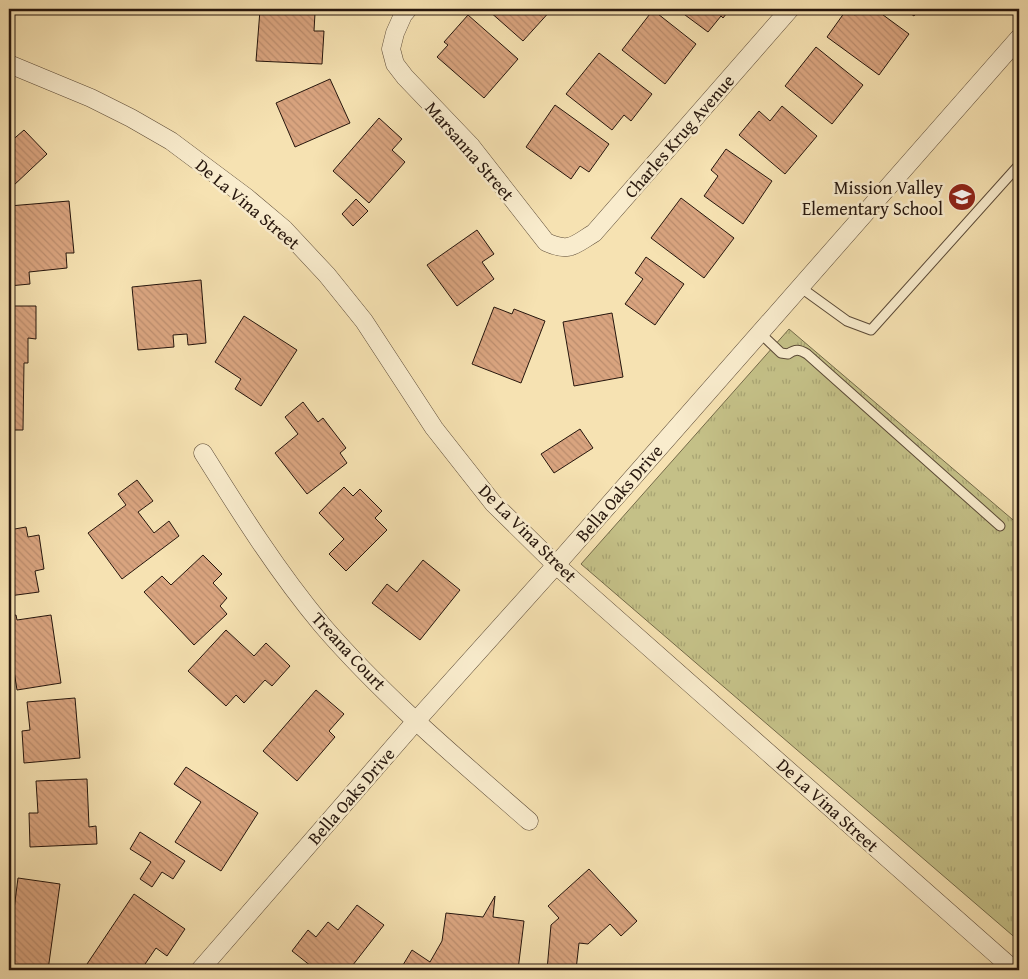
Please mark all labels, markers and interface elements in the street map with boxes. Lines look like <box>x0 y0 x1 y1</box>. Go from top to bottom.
street label: Charles Krug Avenue <box>617 68 741 204</box>
street label: Marsanna Street <box>419 95 521 207</box>
street label: De La Vina Street <box>190 152 307 256</box>
place label: Mission Valley Elementary School <box>802 174 943 222</box>
school or university icon: Mission Valley Elementary School <box>947 182 977 212</box>
street label: Bella Oaks Drive <box>569 438 669 548</box>
street label: De La Vina Street <box>473 478 584 589</box>
street label: Treana Court <box>305 605 393 697</box>
street label: Bella Oaks Drive <box>301 741 401 851</box>
street label: De La Vina Street <box>771 752 886 859</box>

